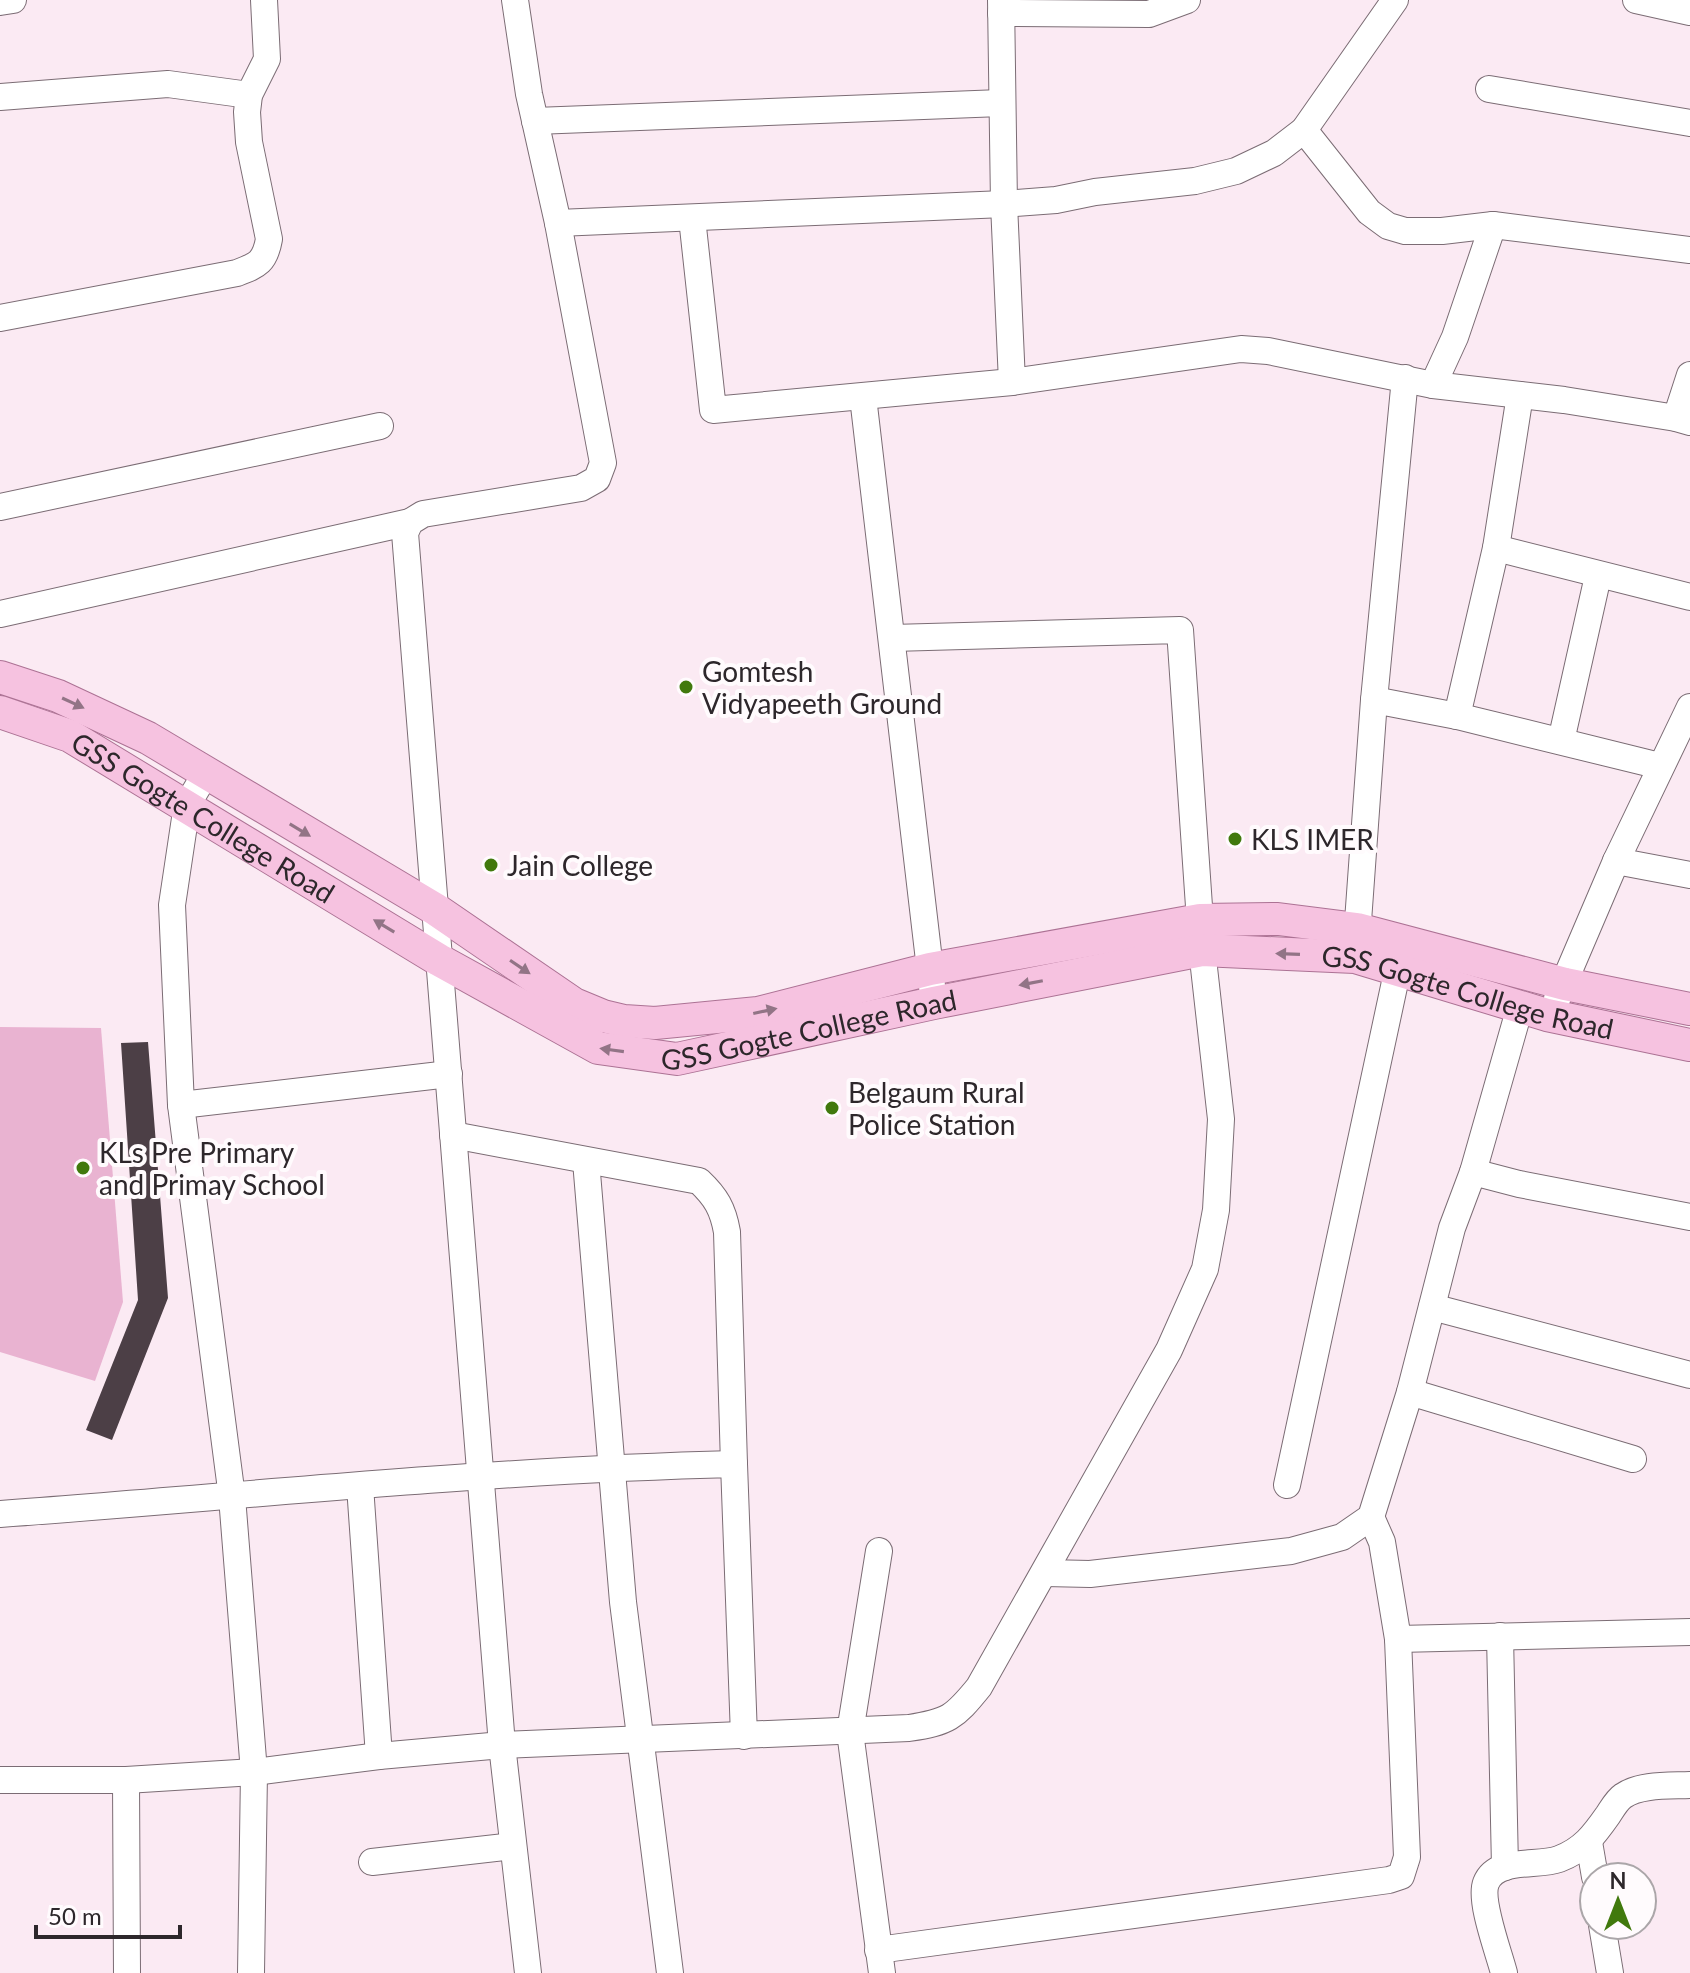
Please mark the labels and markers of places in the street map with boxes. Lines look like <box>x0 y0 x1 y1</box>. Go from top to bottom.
place label: Gomtesh Vidyapeeth Ground <box>702 654 942 720</box>
marker: Gomtesh Vidyapeeth Ground <box>677 678 695 696</box>
place label: KLS IMER <box>1251 822 1374 856</box>
marker: KLS IMER <box>1226 830 1244 848</box>
place label: Jain College <box>507 848 653 882</box>
marker: Jain College <box>482 856 500 874</box>
place label: Belgaum Rural Police Station <box>848 1075 1025 1141</box>
marker: Belgaum Rural Police Station <box>823 1099 841 1117</box>
place label: KLs Pre Primary and Primay School <box>99 1135 325 1201</box>
marker: KLs Pre Primary and Primay School <box>74 1159 92 1177</box>

